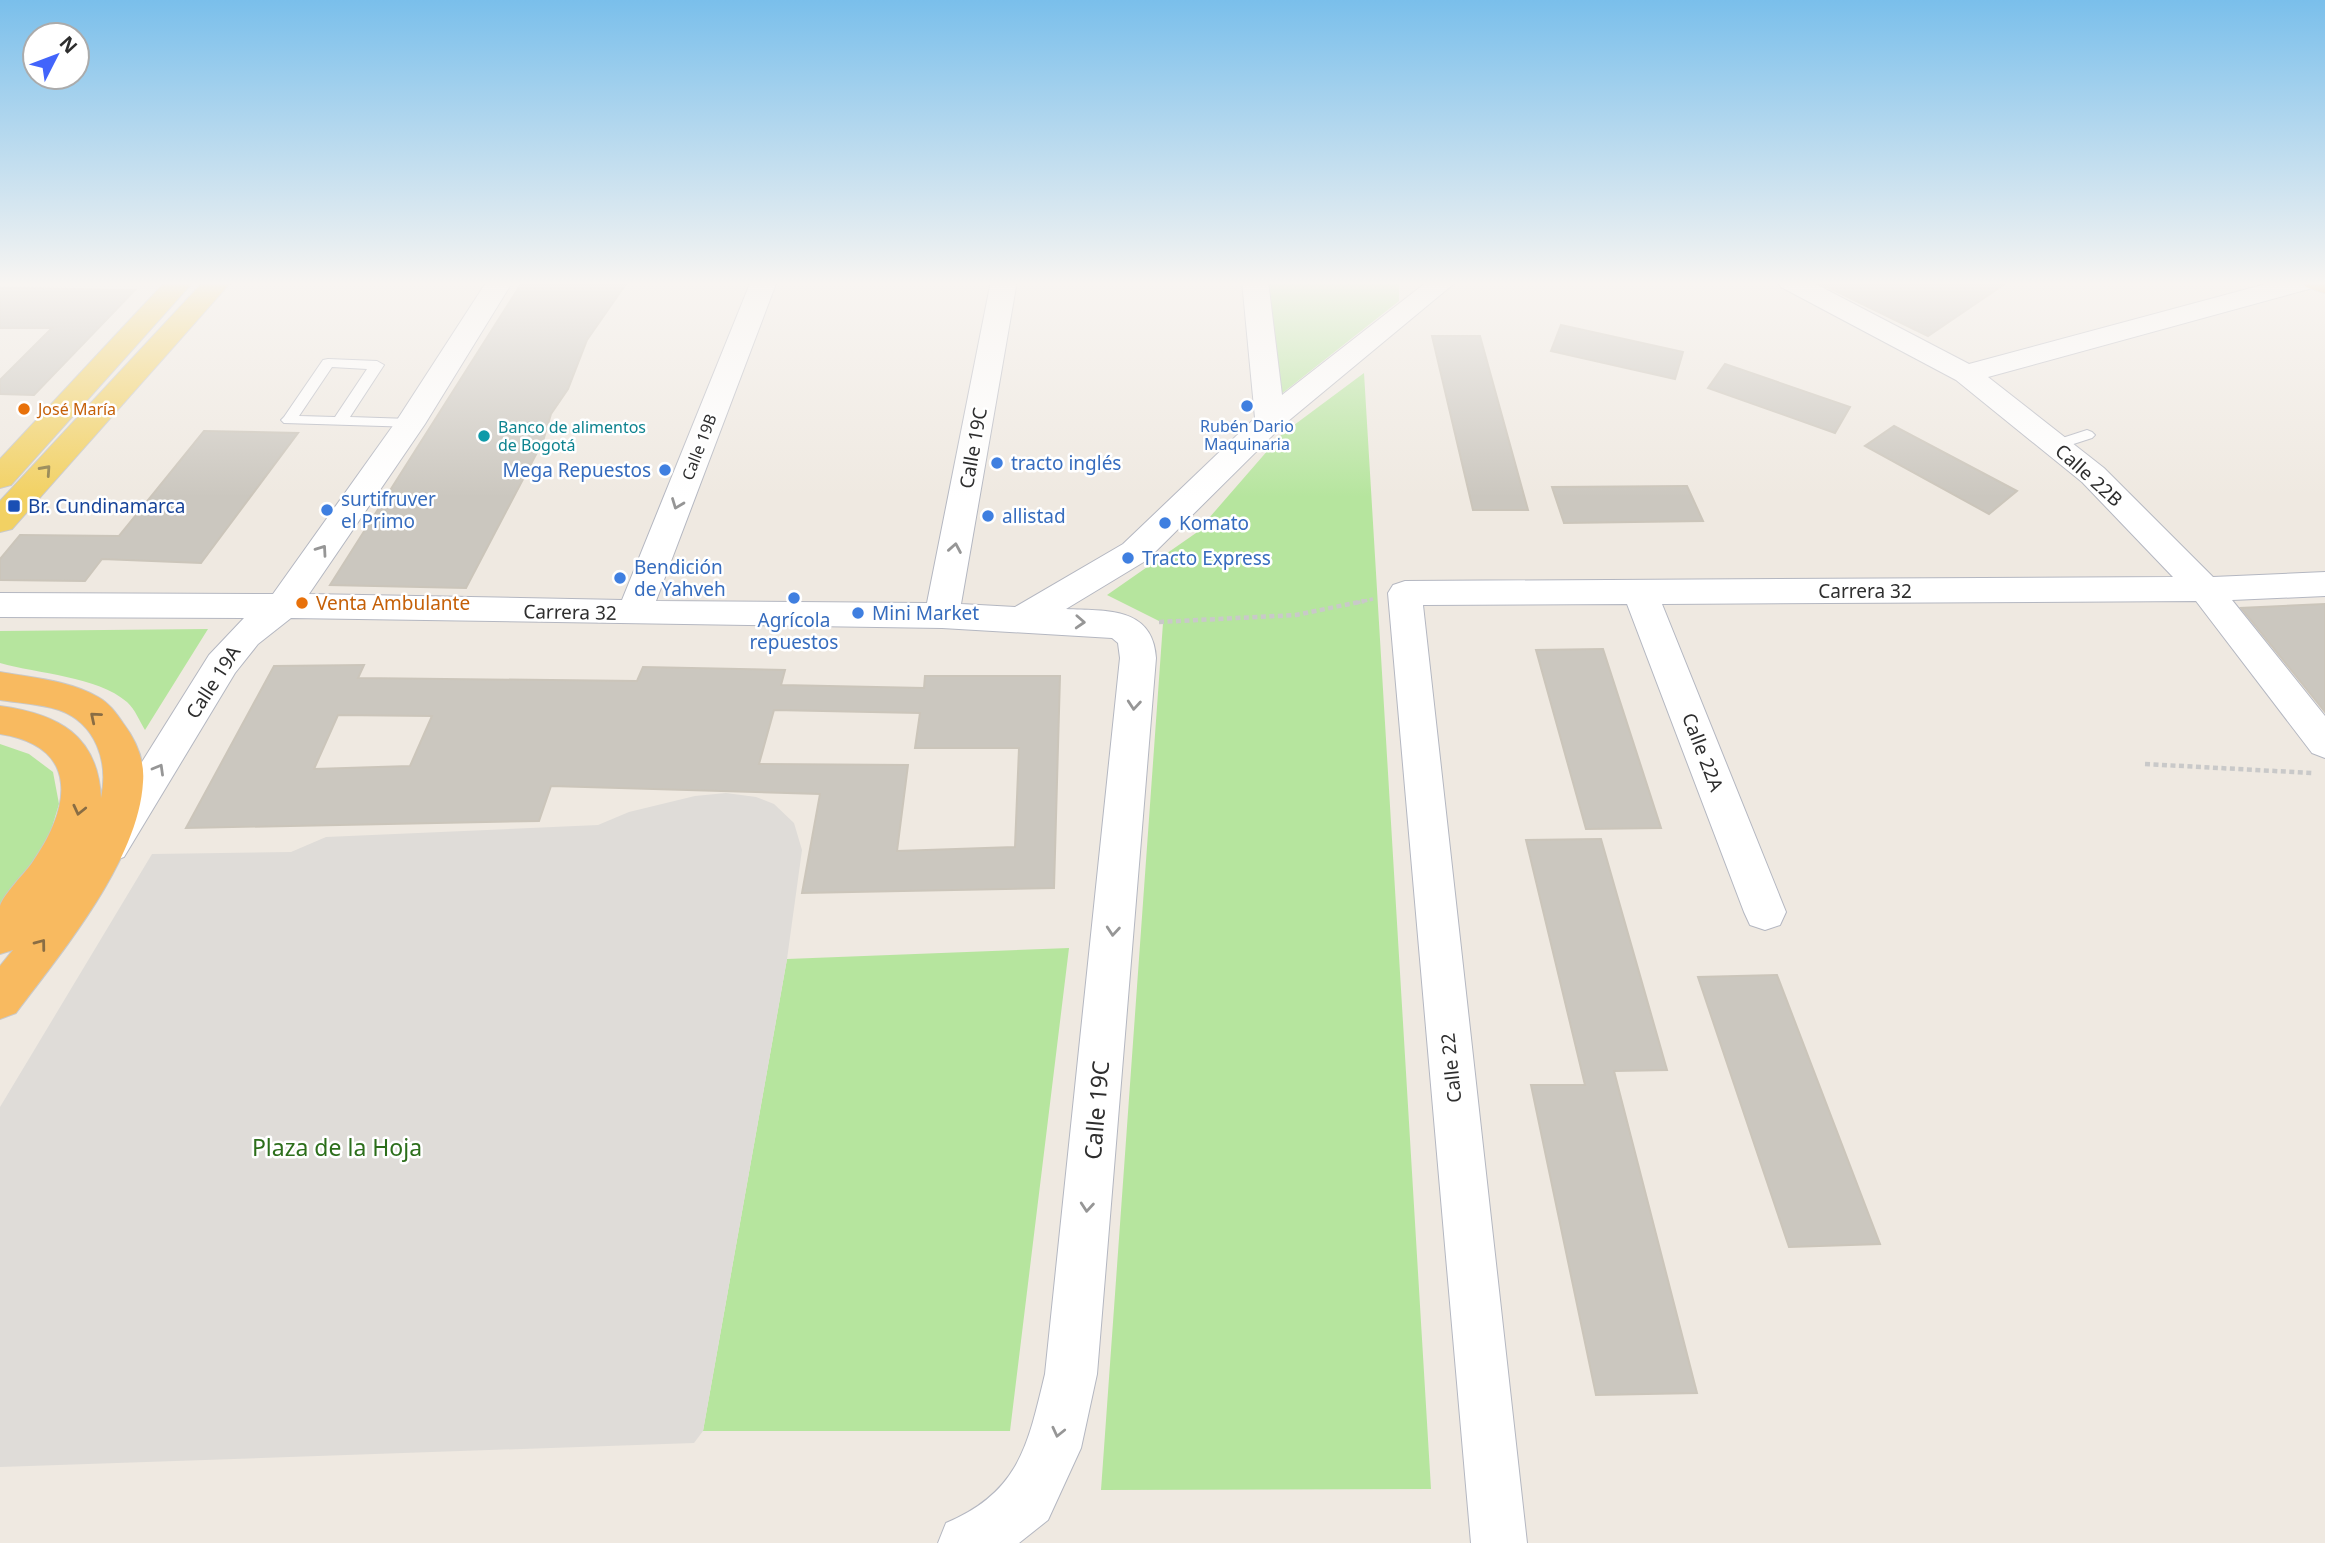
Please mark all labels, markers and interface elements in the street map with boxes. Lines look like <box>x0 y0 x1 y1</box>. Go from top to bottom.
north arrow <box>21 21 91 91</box>
text: N <box>54 30 83 59</box>
place label: José María <box>36 398 116 420</box>
marker: Rubén Dario Maquinaria <box>1239 398 1255 414</box>
marker: José María <box>16 401 32 417</box>
street label: Calle 19C <box>953 405 993 491</box>
street label: Calle 19B <box>676 411 722 483</box>
place label: Rubén Dario Maquinaria <box>1200 415 1294 455</box>
place label: Banco de alimentos de Bogotá <box>498 416 646 456</box>
marker: Banco de alimentos de Bogotá <box>476 428 492 444</box>
street label: Calle 22B <box>2050 438 2128 512</box>
place label: tracto inglés <box>1011 450 1121 476</box>
marker: tracto inglés <box>989 455 1005 471</box>
place label: Mega Repuestos <box>503 457 651 483</box>
marker: Mega Repuestos <box>657 462 673 478</box>
one-way arrow <box>38 465 50 478</box>
place label: surtifruver el Primo <box>341 486 436 534</box>
place label: Br. Cundinamarca <box>28 493 185 519</box>
one-way arrow <box>671 497 685 509</box>
marker: Br. Cundinamarca <box>6 498 22 514</box>
marker: surtifruver el Primo <box>319 502 335 518</box>
place label: allistad <box>1002 503 1066 529</box>
marker: allistad <box>980 508 996 524</box>
place label: Komato <box>1179 510 1249 536</box>
marker: Komato <box>1157 515 1173 531</box>
one-way arrow <box>946 542 961 554</box>
one-way arrow <box>314 545 326 558</box>
place label: Tracto Express <box>1142 545 1271 571</box>
marker: Tracto Express <box>1120 550 1136 566</box>
place label: Bendición de Yahveh <box>634 554 726 602</box>
marker: Bendición de Yahveh <box>612 570 628 586</box>
street label: Carrera 32 <box>1818 578 1912 604</box>
place label: Venta Ambulante <box>316 590 470 616</box>
marker: Agrícola repuestos <box>786 590 802 606</box>
marker: Venta Ambulante <box>294 595 310 611</box>
street label: Carrera 32 <box>523 598 617 626</box>
place label: Mini Market <box>872 600 979 626</box>
marker: Mini Market <box>850 605 866 621</box>
place label: Agrícola repuestos <box>750 607 838 655</box>
one-way arrow <box>1075 615 1086 630</box>
street label: Calle 19A <box>180 640 247 723</box>
one-way arrow <box>1127 700 1142 711</box>
street label: Calle 22A <box>1676 709 1730 796</box>
one-way arrow <box>91 712 103 725</box>
one-way arrow <box>151 764 164 776</box>
one-way arrow <box>72 803 87 815</box>
one-way arrow <box>1105 926 1120 937</box>
one-way arrow <box>32 939 45 952</box>
street label: Calle 22 <box>1434 1032 1468 1104</box>
street label: Calle 19C <box>1076 1059 1116 1161</box>
park label: Plaza de la Hoja <box>252 1131 422 1163</box>
one-way arrow <box>1080 1201 1095 1212</box>
one-way arrow <box>1052 1426 1066 1438</box>

